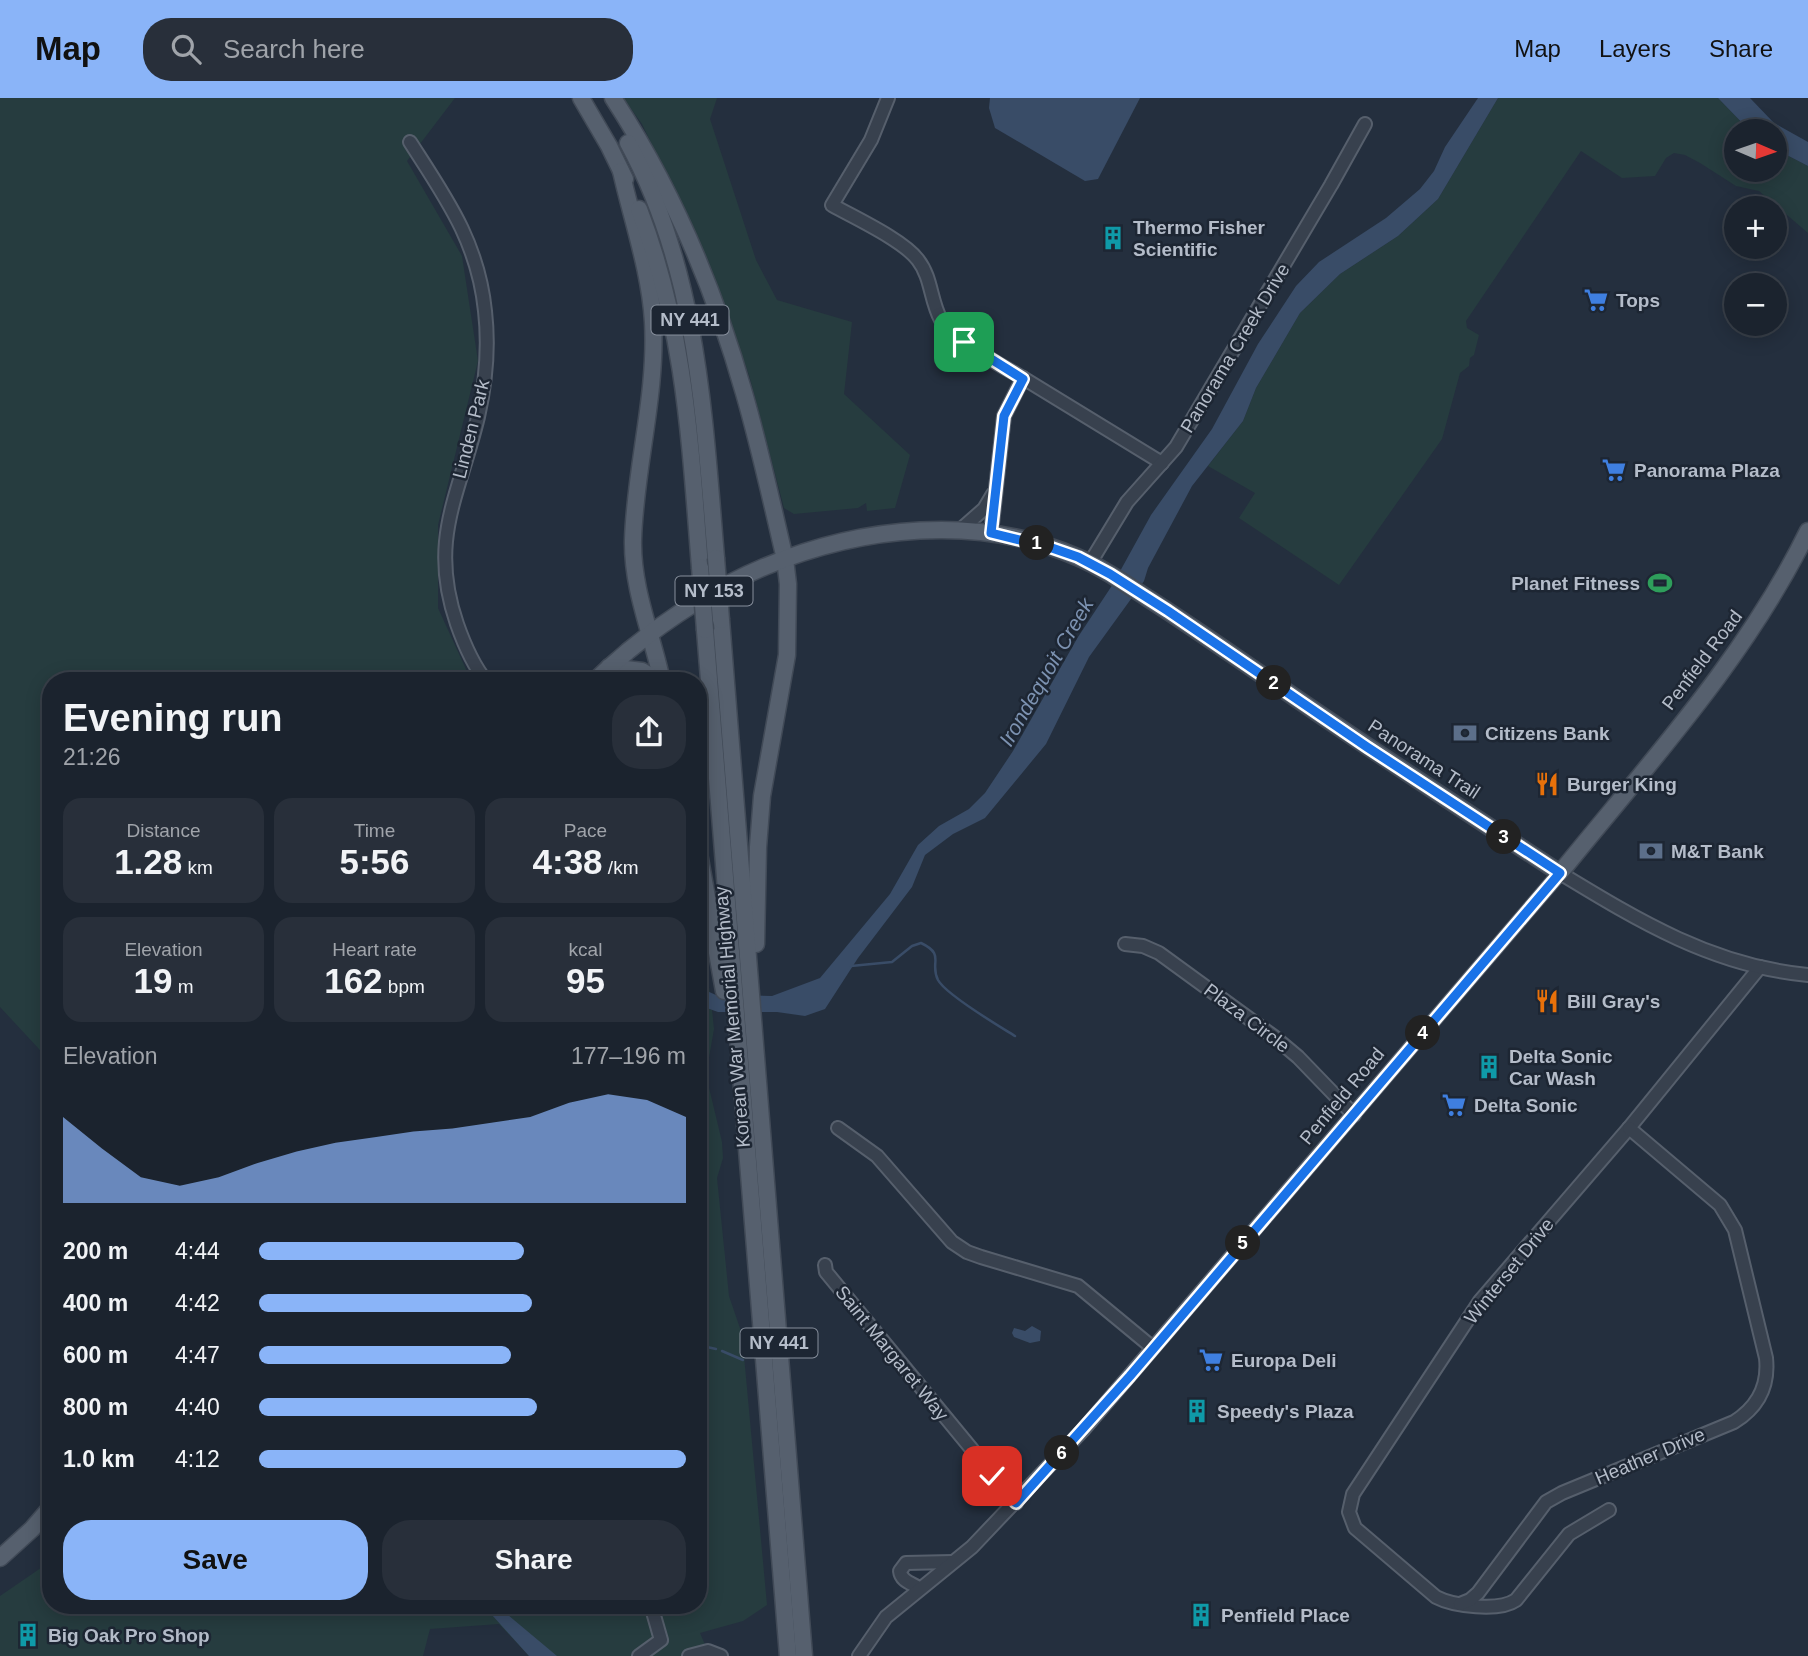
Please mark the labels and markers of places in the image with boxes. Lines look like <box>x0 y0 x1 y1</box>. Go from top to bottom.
place label: Thermo Fisher Scientific <box>1133 217 1266 260</box>
building icon: Thermo Fisher Scientific <box>1099 224 1127 252</box>
supermarket icon: Tops <box>1582 286 1610 314</box>
place label: Tops <box>1616 290 1660 311</box>
pin <box>934 312 994 372</box>
supermarket icon: Panorama Plaza <box>1600 456 1628 484</box>
place label: Panorama Plaza <box>1634 460 1780 481</box>
pin: 1 <box>1020 526 1054 560</box>
sports icon: Planet Fitness <box>1646 569 1674 597</box>
place label: Planet Fitness <box>1511 573 1640 594</box>
pin: 2 <box>1256 666 1292 700</box>
bank icon: Citizens Bank <box>1451 719 1479 747</box>
place label: Citizens Bank <box>1485 723 1610 744</box>
restaurant icon: Burger King <box>1533 770 1561 798</box>
place label: Burger King <box>1567 774 1677 795</box>
pin: 3 <box>1486 820 1522 854</box>
bank icon: M&T Bank <box>1637 837 1665 865</box>
place label: M&T Bank <box>1671 841 1764 862</box>
restaurant icon: Bill Gray's <box>1533 987 1561 1015</box>
place label: Bill Gray's <box>1567 991 1660 1012</box>
pin: 4 <box>1406 1016 1440 1051</box>
place label: Delta Sonic Car Wash <box>1509 1046 1613 1089</box>
building icon: Delta Sonic Car Wash <box>1475 1053 1503 1081</box>
supermarket icon: Delta Sonic <box>1440 1091 1468 1119</box>
place label: Delta Sonic <box>1474 1095 1578 1116</box>
pin: 5 <box>1226 1226 1260 1260</box>
supermarket icon: Europa Deli <box>1197 1346 1225 1374</box>
place label: Europa Deli <box>1231 1350 1337 1371</box>
building icon: Speedy's Plaza <box>1183 1397 1211 1425</box>
place label: Speedy's Plaza <box>1217 1401 1354 1422</box>
pin: 6 <box>1044 1436 1080 1470</box>
pin <box>962 1446 1022 1506</box>
building icon: Penfield Place <box>1187 1601 1215 1629</box>
place label: Penfield Place <box>1221 1605 1350 1626</box>
building icon: Big Oak Pro Shop <box>14 1621 42 1649</box>
place label: Big Oak Pro Shop <box>48 1625 210 1646</box>

